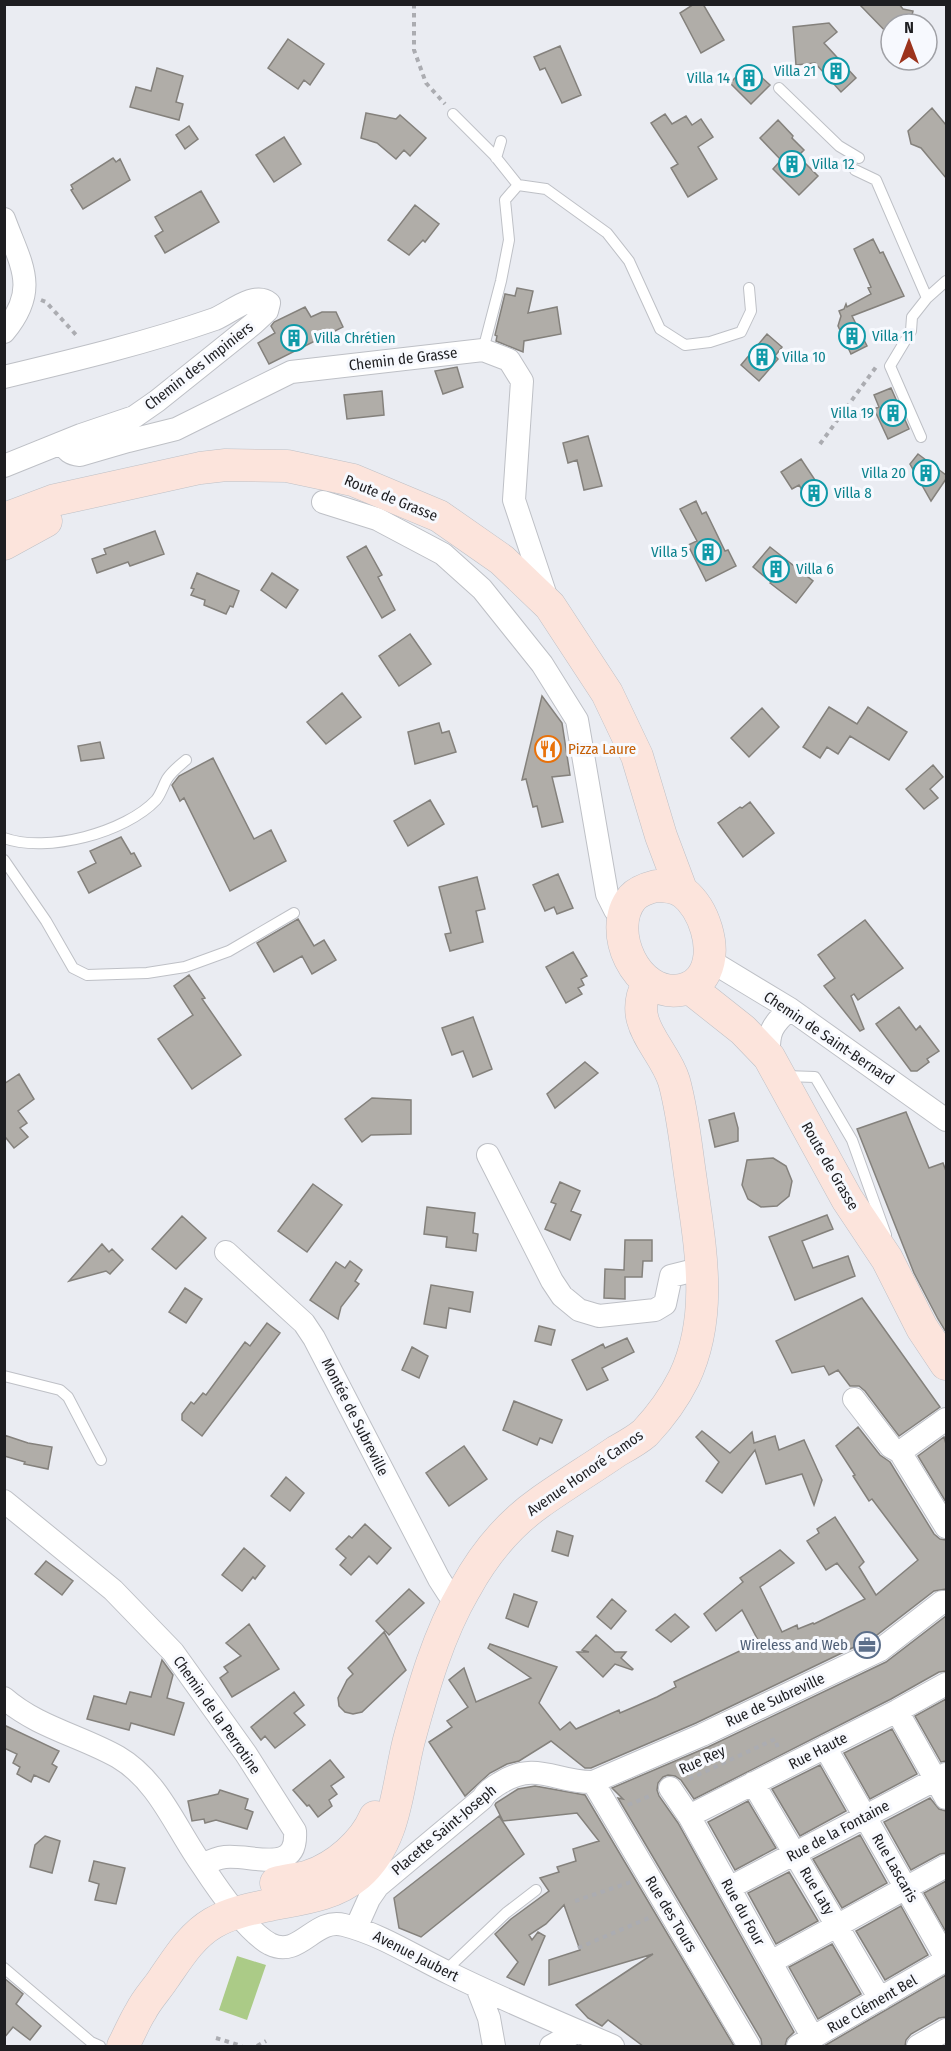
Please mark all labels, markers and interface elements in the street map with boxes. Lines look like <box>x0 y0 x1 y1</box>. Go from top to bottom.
north arrow <box>879 12 939 72</box>
text: N <box>904 18 914 37</box>
building icon: Villa 21 <box>821 56 851 86</box>
place label: Villa 21 <box>774 62 816 80</box>
building icon: Villa 14 <box>734 63 764 93</box>
place label: Villa 14 <box>687 69 730 87</box>
building icon: Villa 12 <box>777 149 807 179</box>
place label: Villa 12 <box>812 155 855 173</box>
street label: Chemin des Impiniers <box>141 318 257 414</box>
building icon: Villa 11 <box>837 321 867 351</box>
building icon: Villa Chrétien <box>279 323 309 353</box>
place label: Villa 11 <box>872 327 914 345</box>
place label: Villa Chrétien <box>314 329 396 347</box>
building icon: Villa 10 <box>747 342 777 372</box>
street label: Chemin de Grasse <box>348 343 458 375</box>
place label: Villa 10 <box>782 348 826 366</box>
building icon: Villa 19 <box>878 398 908 428</box>
place label: Villa 19 <box>831 404 874 422</box>
building icon: Villa 20 <box>911 458 941 488</box>
place label: Villa 20 <box>861 464 906 482</box>
street label: Route de Grasse <box>342 471 440 525</box>
building icon: Villa 8 <box>799 478 829 508</box>
place label: Villa 8 <box>834 484 872 502</box>
building icon: Villa 5 <box>693 537 723 567</box>
place label: Villa 5 <box>651 543 688 561</box>
building icon: Villa 6 <box>761 554 791 584</box>
place label: Villa 6 <box>796 560 834 578</box>
restaurant icon: Pizza Laure <box>533 734 563 764</box>
place label: Pizza Laure <box>568 740 636 758</box>
street label: Chemin de Saint-Bernard <box>760 988 898 1088</box>
street label: Route de Grasse <box>797 1119 863 1213</box>
street label: Montée de Subreville <box>318 1355 392 1479</box>
street label: Avenue Honoré Camos <box>523 1426 647 1520</box>
office icon: Wireless and Web <box>852 1630 882 1660</box>
place label: Wireless and Web <box>740 1636 848 1654</box>
street label: Chemin de la Perrotine <box>169 1652 265 1778</box>
street label: Rue de Subreville <box>723 1669 827 1731</box>
street label: Rue Haute <box>786 1729 850 1773</box>
street label: Rue Rey <box>676 1741 728 1779</box>
street label: Placette Saint-Joseph <box>388 1781 500 1879</box>
street label: Rue de la Fontaine <box>784 1796 892 1866</box>
street label: Rue Lascaris <box>868 1831 922 1905</box>
street label: Rue Laty <box>796 1864 838 1918</box>
street label: Rue des Tours <box>641 1873 701 1955</box>
street label: Rue du Four <box>717 1876 769 1949</box>
street label: Avenue Jaubert <box>370 1927 462 1985</box>
street label: Rue Clément Bel <box>824 1971 920 2037</box>

